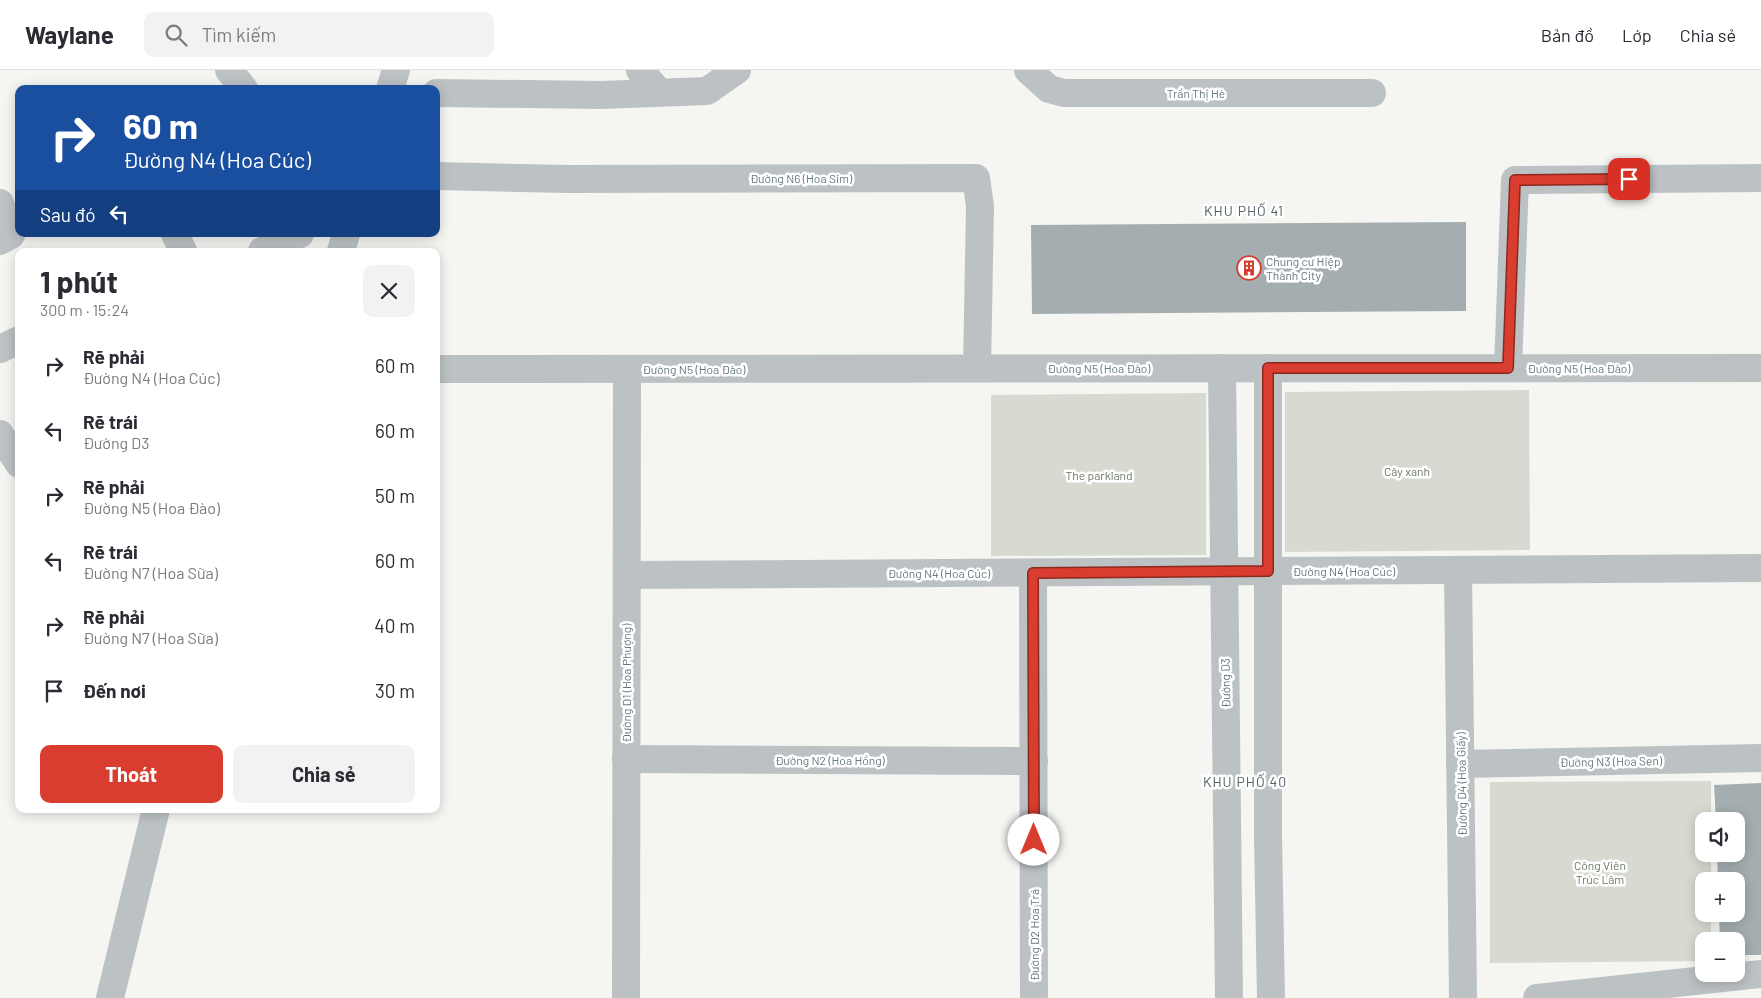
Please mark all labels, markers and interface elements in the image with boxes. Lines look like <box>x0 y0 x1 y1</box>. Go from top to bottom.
search box <box>144 12 494 57</box>
text: Waylane <box>25 20 114 49</box>
icon: search <box>162 21 190 49</box>
text: Tìm kiếm <box>202 23 276 46</box>
text: Bản đồ <box>1541 24 1594 46</box>
text: Lớp <box>1622 24 1652 46</box>
text: Chia sẻ <box>1680 24 1736 46</box>
street label: Trần Thị Hè <box>1167 86 1225 100</box>
text: 60 m <box>123 104 198 146</box>
icon: right <box>40 105 105 170</box>
text: Đường N4 (Hoa Cúc) <box>123 146 311 172</box>
pin <box>1608 158 1650 200</box>
icon: arrive <box>1615 165 1643 193</box>
street label: Đường N6 (Hoa Sim) <box>750 171 853 185</box>
icon: left <box>105 200 133 228</box>
district label: KHU PHỐ 41 <box>1204 202 1284 219</box>
text: Sau đó <box>40 203 95 226</box>
place label: Chung cư Hiệp Thành City <box>1266 254 1341 282</box>
building icon: Chung cư Hiệp Thành City <box>1236 255 1262 281</box>
text: 1 phút <box>40 263 118 299</box>
button: close <box>363 265 415 317</box>
text: 300 m · 15:24 <box>40 300 129 319</box>
text: Rẽ phải <box>83 345 145 368</box>
icon: right <box>40 352 68 380</box>
text: 60 m <box>375 354 415 377</box>
street label: Đường N5 (Hoa Đào) <box>1048 361 1151 375</box>
street label: Đường N5 (Hoa Đào) <box>1528 361 1631 375</box>
street label: Đường N5 (Hoa Đào) <box>643 362 746 376</box>
text: Đường N4 (Hoa Cúc) <box>83 368 220 387</box>
text: Rẽ trái <box>83 410 138 433</box>
icon: left <box>40 417 68 445</box>
text: 60 m <box>375 419 415 442</box>
text: Đường D3 <box>83 433 149 452</box>
park label: Cây xanh <box>1384 464 1430 478</box>
park label: The parkland <box>1066 468 1132 482</box>
text: Rẽ phải <box>83 475 145 498</box>
icon: right <box>40 482 68 510</box>
text: 50 m <box>375 484 415 507</box>
text: Đường N5 (Hoa Đào) <box>83 498 220 517</box>
text: Rẽ trái <box>83 540 138 563</box>
icon: left <box>40 547 68 575</box>
text: 60 m <box>375 549 415 572</box>
text: Đường N7 (Hoa Sữa) <box>83 563 218 582</box>
street label: Đường N4 (Hoa Cúc) <box>1293 564 1396 578</box>
street label: Đường N4 (Hoa Cúc) <box>888 566 991 580</box>
text: Rẽ phải <box>83 605 145 628</box>
icon: right <box>40 612 68 640</box>
text: 40 m <box>374 614 415 637</box>
street label: Đường D1 (Hoa Phượng) <box>619 623 633 742</box>
text: Đường N7 (Hoa Sữa) <box>83 628 218 647</box>
street label: Đường D3 <box>1218 658 1232 708</box>
icon: arrive <box>40 677 68 705</box>
text: Đến nơi <box>83 679 146 702</box>
text: 30 m <box>375 679 415 702</box>
street label: Đường D4 (Hoa Giấy) <box>1453 731 1469 836</box>
button: Thoát <box>40 745 223 803</box>
button: Chia sẻ <box>233 745 415 803</box>
street label: Đường N2 (Hoa Hồng) <box>775 753 886 767</box>
street label: Đường N3 (Hoa Sen) <box>1560 753 1663 769</box>
district label: KHU PHỐ 40 <box>1203 773 1287 790</box>
map controls <box>1695 812 1745 982</box>
button: sound <box>1695 812 1745 862</box>
position arrow <box>1007 813 1059 865</box>
park label: Công Viên Trúc Lâm <box>1574 858 1626 886</box>
button: + <box>1695 872 1745 922</box>
street label: Đường D2 Hoa Trá <box>1027 889 1041 981</box>
button: − <box>1695 932 1745 982</box>

